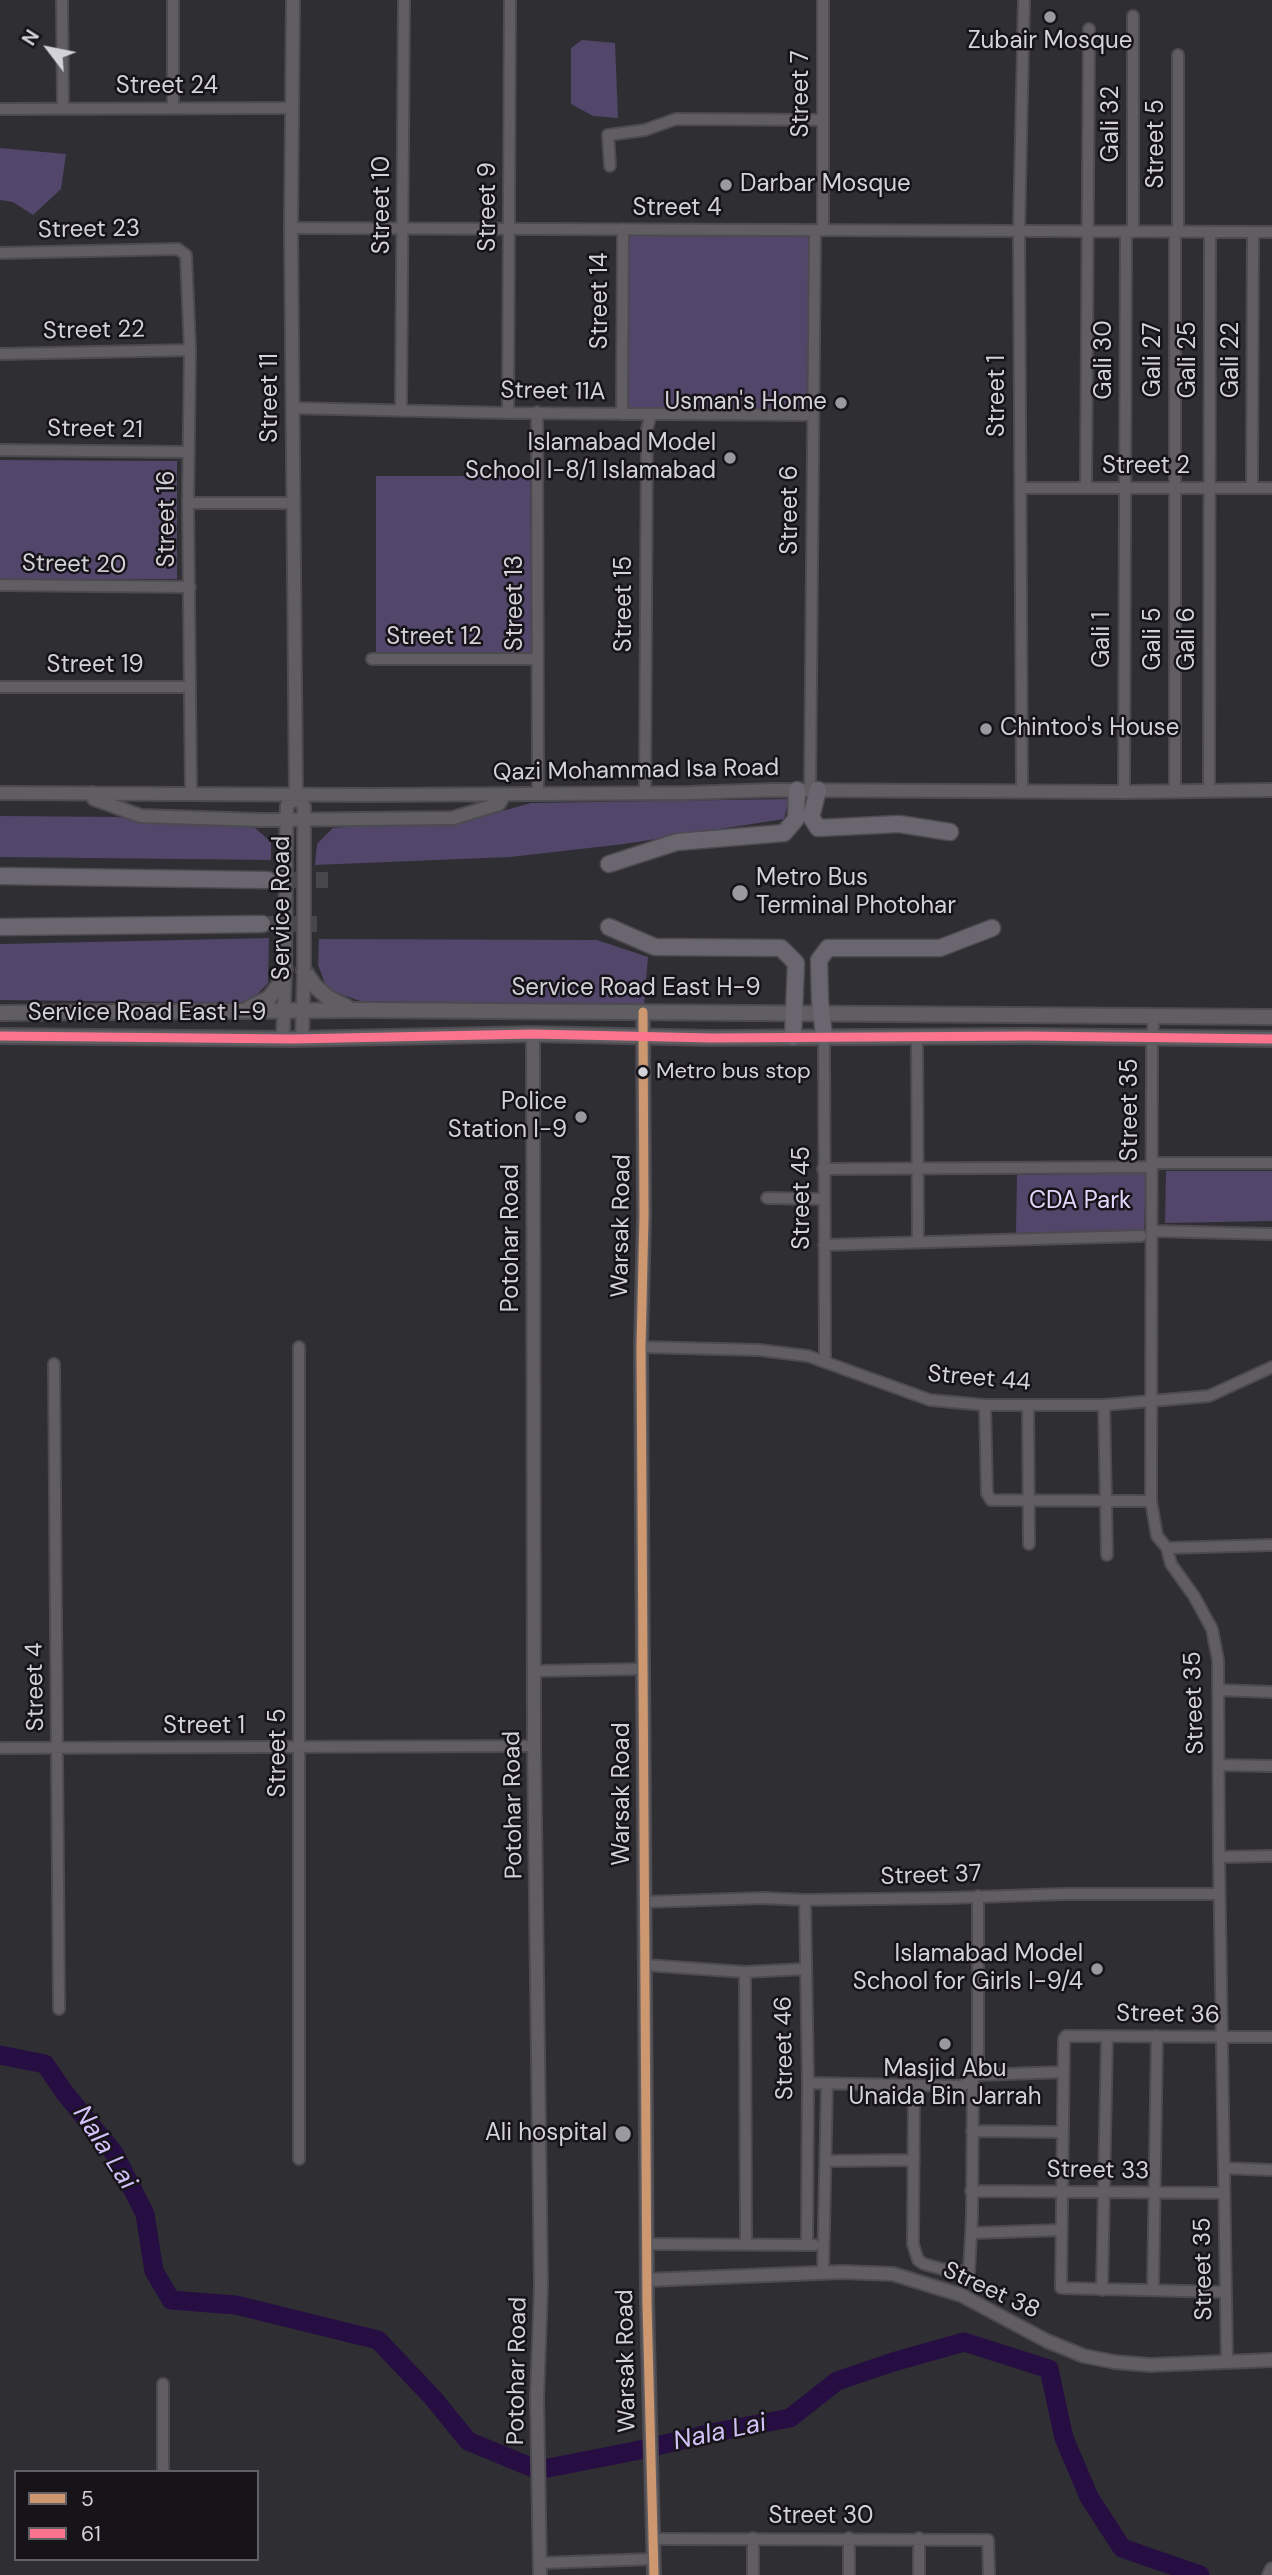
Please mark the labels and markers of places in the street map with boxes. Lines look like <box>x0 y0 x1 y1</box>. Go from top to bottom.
marker: Zubair Mosque <box>1042 9 1058 25</box>
place label: Zubair Mosque <box>968 28 1132 56</box>
place label: Darbar Mosque <box>740 171 911 199</box>
marker: Darbar Mosque <box>718 177 734 193</box>
place label: Usman's Home <box>664 389 827 417</box>
marker: Usman's Home <box>833 395 849 411</box>
place label: Islamabad Model School I-8/1 Islamabad <box>465 430 716 486</box>
marker: Islamabad Model School I-8/1 Islamabad <box>722 450 738 466</box>
place label: Chintoo's House <box>1000 715 1179 743</box>
marker: Chintoo's House <box>978 721 994 737</box>
place label: Metro Bus Terminal Photohar <box>756 865 956 921</box>
marker: Metro Bus Terminal Photohar <box>730 883 750 903</box>
place label: Metro bus stop <box>656 1059 811 1085</box>
marker: Metro bus stop <box>636 1065 650 1079</box>
place label: Police Station I-9 <box>448 1089 567 1145</box>
marker: Police Station I-9 <box>573 1109 589 1125</box>
place label: Islamabad Model School for Girls I-9/4 <box>853 1941 1083 1997</box>
marker: Islamabad Model School for Girls I-9/4 <box>1089 1961 1105 1977</box>
marker: Masjid Abu Unaida Bin Jarrah <box>937 2036 953 2052</box>
place label: Masjid Abu Unaida Bin Jarrah <box>849 2056 1041 2112</box>
place label: Ali hospital <box>485 2120 607 2148</box>
marker: Ali hospital <box>613 2124 633 2144</box>

